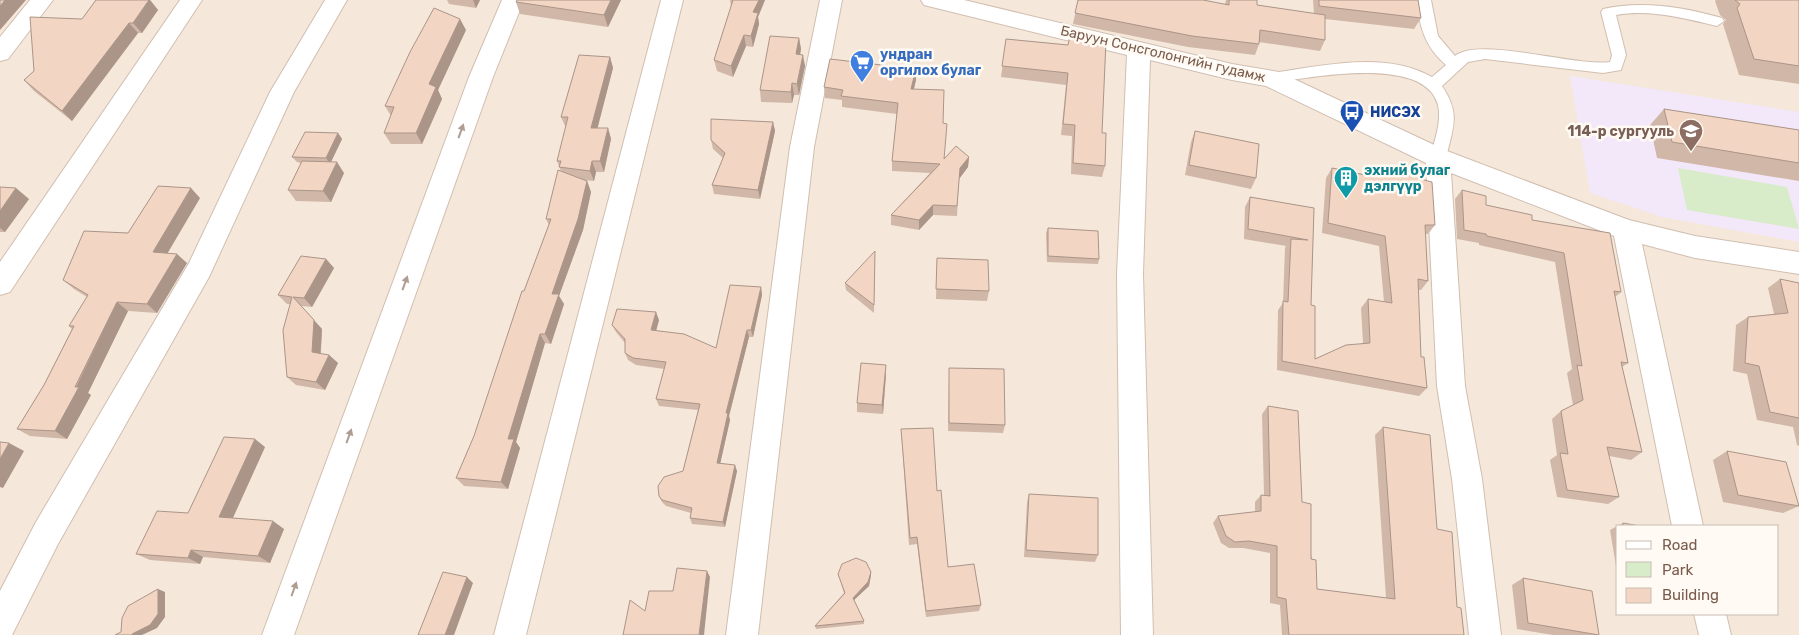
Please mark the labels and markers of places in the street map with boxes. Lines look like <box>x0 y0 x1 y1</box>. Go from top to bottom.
place label: ундран оргилох булаг <box>880 46 982 79</box>
supermarket icon: ундран оргилох булаг <box>849 49 875 83</box>
bus stop icon: НИСЭХ <box>1339 99 1365 133</box>
place label: НИСЭХ <box>1370 104 1421 121</box>
school or university icon: 114-р сургууль <box>1678 118 1704 152</box>
place label: 114-р сургууль <box>1568 123 1674 140</box>
place label: эхний булаг дэлгүүр <box>1364 162 1451 195</box>
building icon: эхний булаг дэлгүүр <box>1333 165 1359 199</box>

